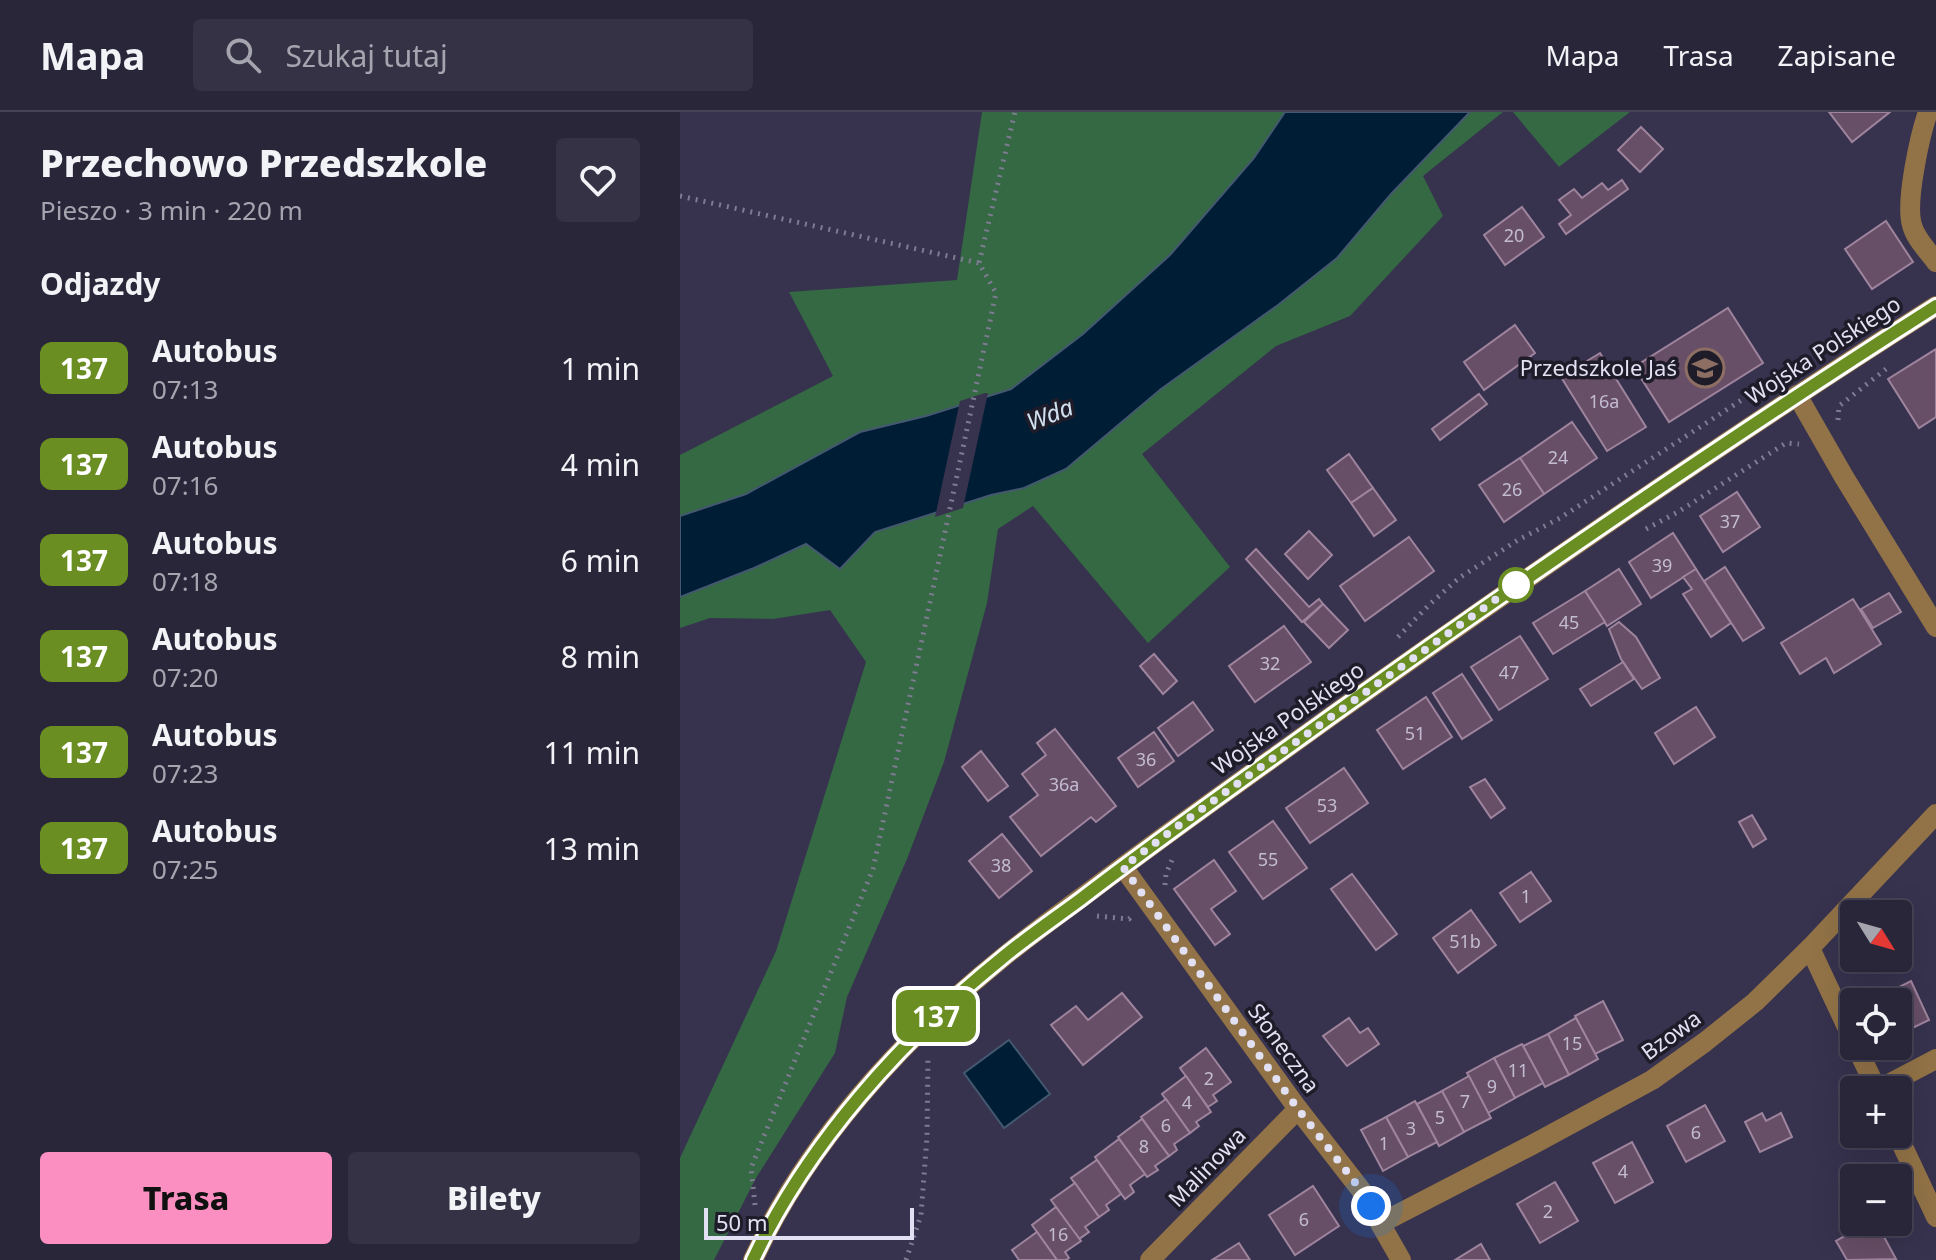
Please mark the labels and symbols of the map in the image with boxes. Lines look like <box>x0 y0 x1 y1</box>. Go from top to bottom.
house number: 20 <box>1504 223 1524 247</box>
street label: Wojska Polskiego <box>1739 288 1906 410</box>
school or university icon: Przedszkole Jaś <box>1684 347 1726 389</box>
place label: Przedszkole Jaś <box>1520 352 1677 382</box>
house number: 16a <box>1589 389 1619 413</box>
water label: Wda <box>1021 390 1078 438</box>
house number: 24 <box>1548 445 1568 469</box>
house number: 26 <box>1502 477 1522 501</box>
house number: 37 <box>1720 509 1740 533</box>
house number: 39 <box>1652 553 1672 577</box>
unlabelled marker <box>1499 568 1533 602</box>
house number: 45 <box>1559 610 1579 634</box>
house number: 32 <box>1260 651 1280 675</box>
street label: Wojska Polskiego <box>1206 654 1369 781</box>
house number: 47 <box>1499 660 1519 684</box>
house number: 51 <box>1405 721 1425 745</box>
house number: 36 <box>1136 747 1156 771</box>
house number: 36a <box>1049 772 1079 796</box>
house number: 53 <box>1317 793 1337 817</box>
house number: 55 <box>1258 847 1278 871</box>
house number: 38 <box>991 853 1011 877</box>
house number: 1 <box>1521 884 1531 908</box>
north arrow <box>1840 900 1912 972</box>
house number: 51b <box>1449 929 1481 953</box>
line badge: 137 <box>890 990 982 1042</box>
street label: Słoneczna <box>1242 997 1327 1098</box>
street label: Bzowa <box>1634 1002 1706 1066</box>
house number: 15 <box>1562 1031 1582 1055</box>
house number: 11 <box>1508 1058 1528 1082</box>
house number: 2 <box>1204 1066 1214 1090</box>
house number: 9 <box>1487 1074 1497 1098</box>
house number: 7 <box>1460 1089 1470 1113</box>
house number: 4 <box>1182 1090 1192 1114</box>
house number: 5 <box>1435 1105 1445 1129</box>
house number: 6 <box>1161 1113 1171 1137</box>
house number: 3 <box>1406 1116 1416 1140</box>
street label: Malinowa <box>1161 1120 1252 1213</box>
house number: 6 <box>1691 1120 1701 1144</box>
house number: 1 <box>1379 1131 1389 1155</box>
house number: 8 <box>1139 1134 1149 1158</box>
house number: 4 <box>1618 1159 1628 1183</box>
your location <box>1351 1186 1391 1226</box>
house number: 2 <box>1543 1199 1553 1223</box>
scale bar <box>704 1204 914 1240</box>
house number: 6 <box>1299 1207 1309 1231</box>
house number: 16 <box>1048 1222 1068 1246</box>

